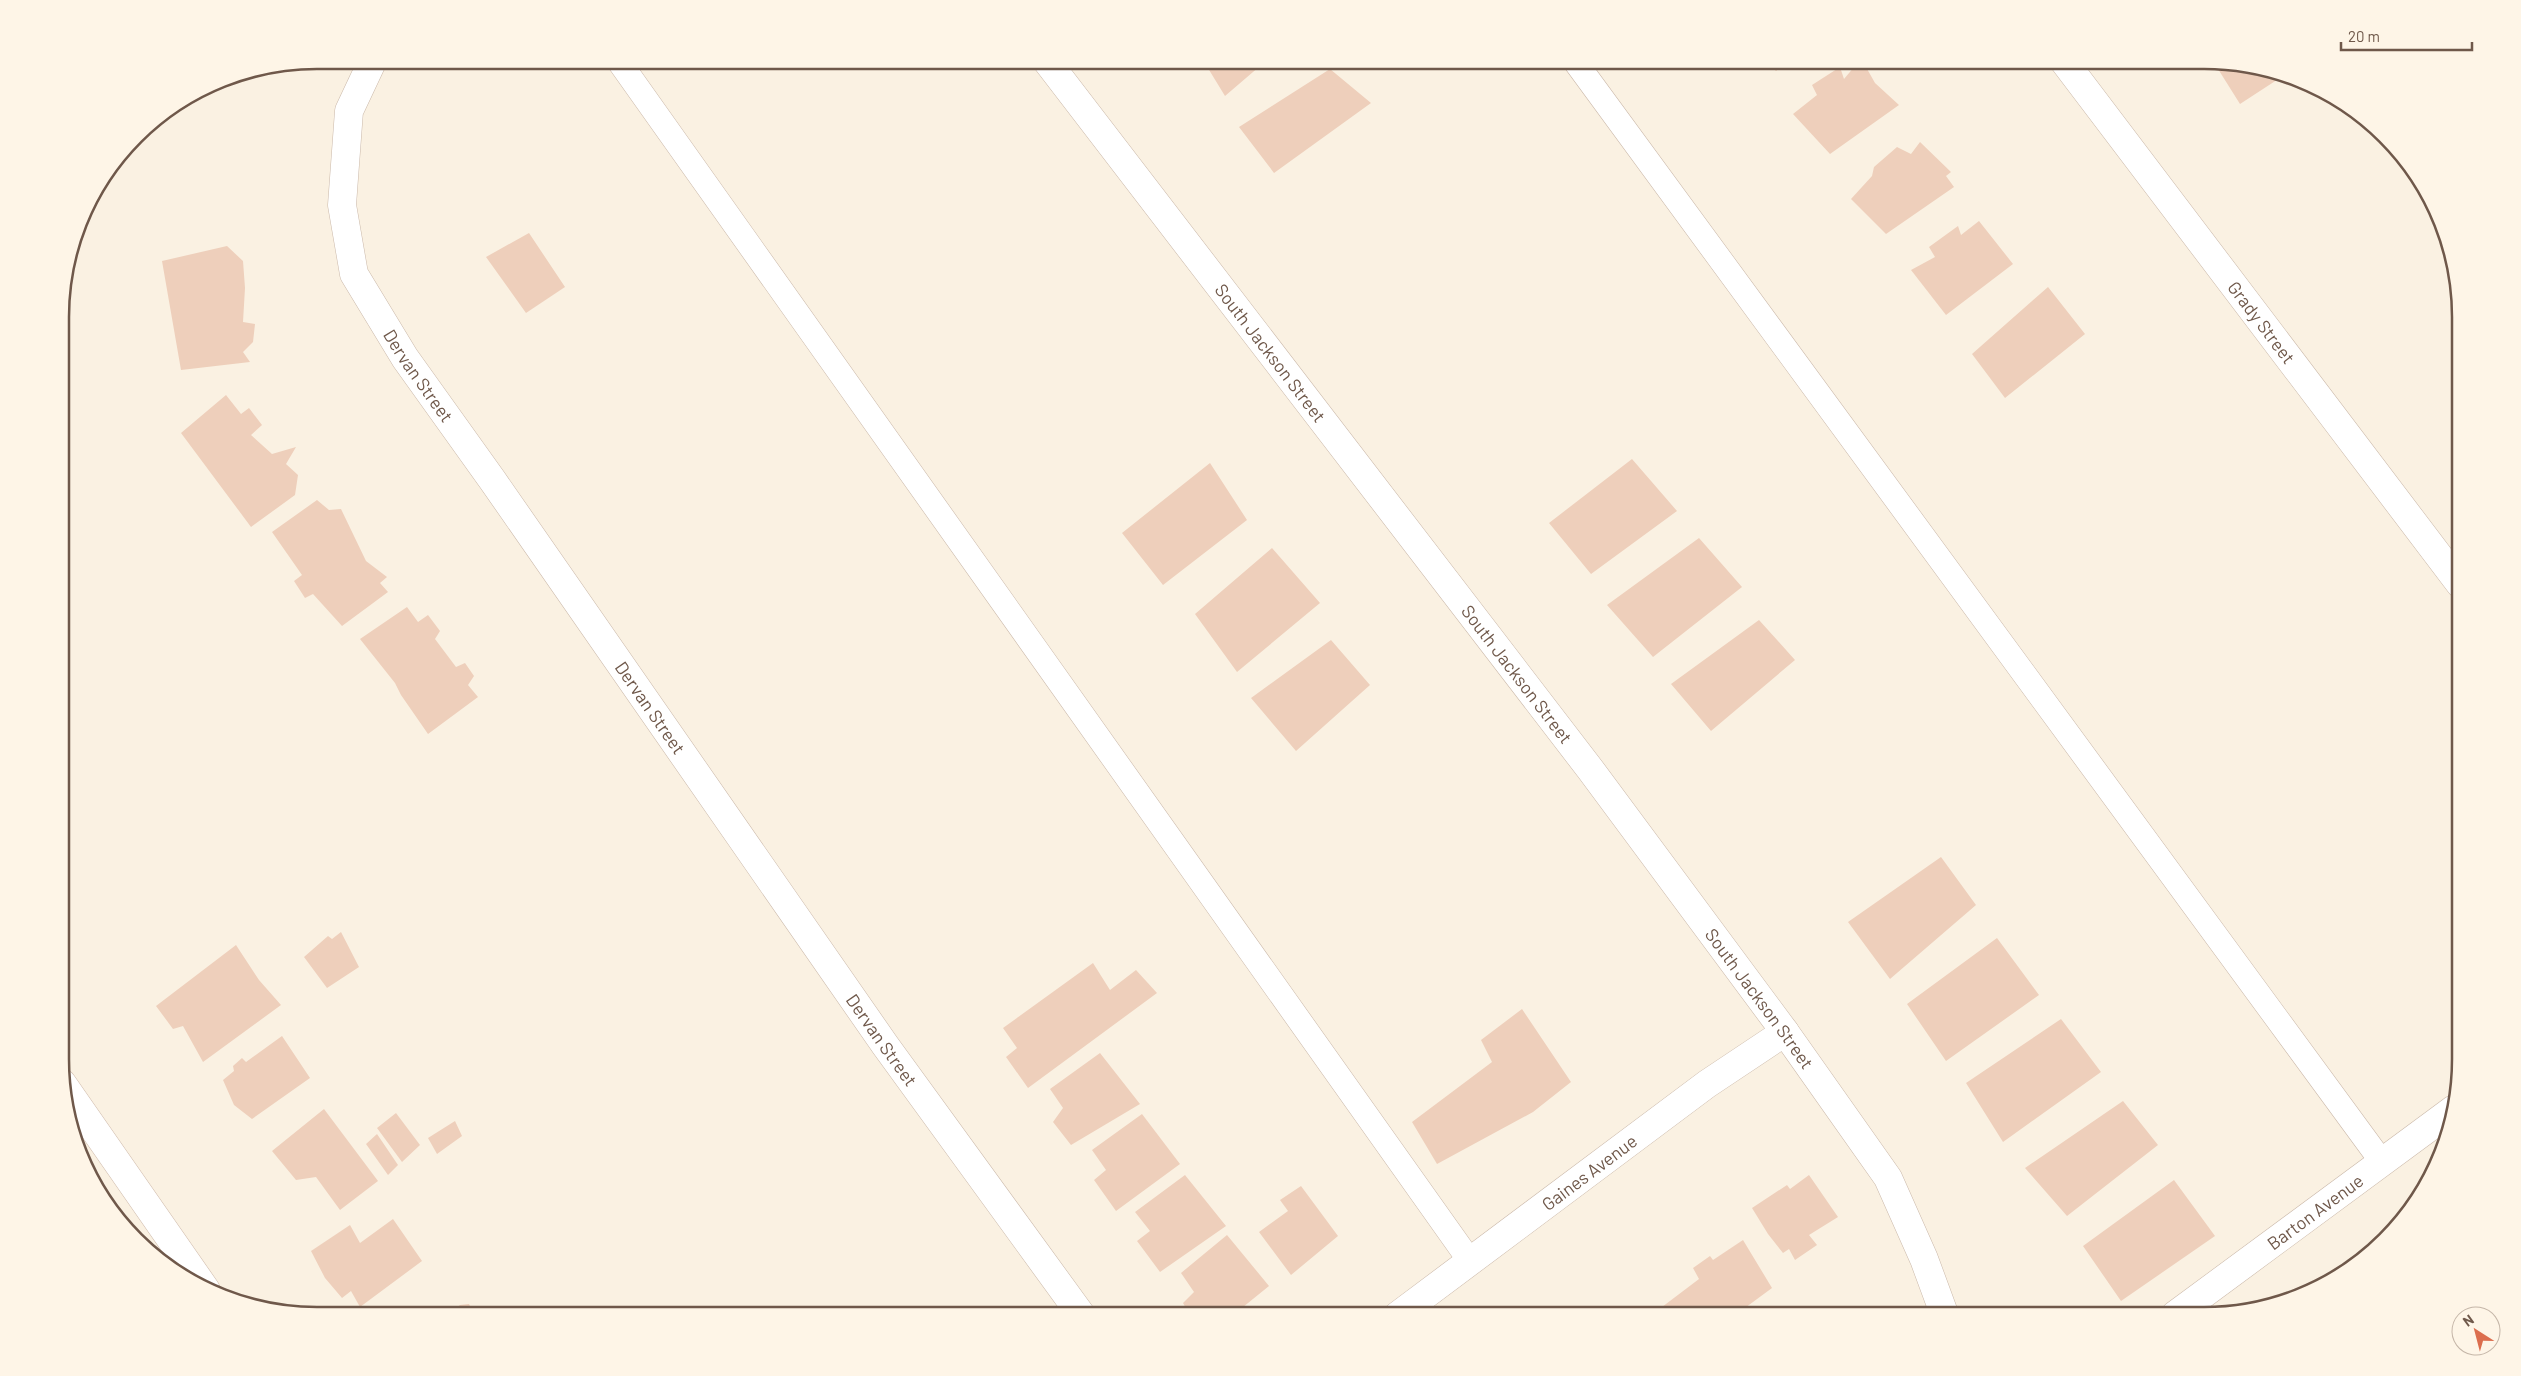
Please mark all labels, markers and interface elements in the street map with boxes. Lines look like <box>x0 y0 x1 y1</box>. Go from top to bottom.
scale bar <box>2341 20 2472 52</box>
text: 20 m <box>2348 27 2380 45</box>
street label: Grady Street <box>2223 277 2300 368</box>
street label: South Jackson Street <box>1211 279 1331 426</box>
street label: Dervan Street <box>379 325 458 426</box>
street label: South Jackson Street <box>1457 600 1577 748</box>
street label: Dervan Street <box>611 657 690 758</box>
street label: South Jackson Street <box>1701 924 1818 1073</box>
street label: Dervan Street <box>842 989 922 1090</box>
street label: Gaines Avenue <box>1537 1129 1641 1215</box>
street label: Barton Avenue <box>2263 1169 2367 1254</box>
north arrow <box>2451 1306 2501 1356</box>
text: N <box>2459 1310 2477 1330</box>

